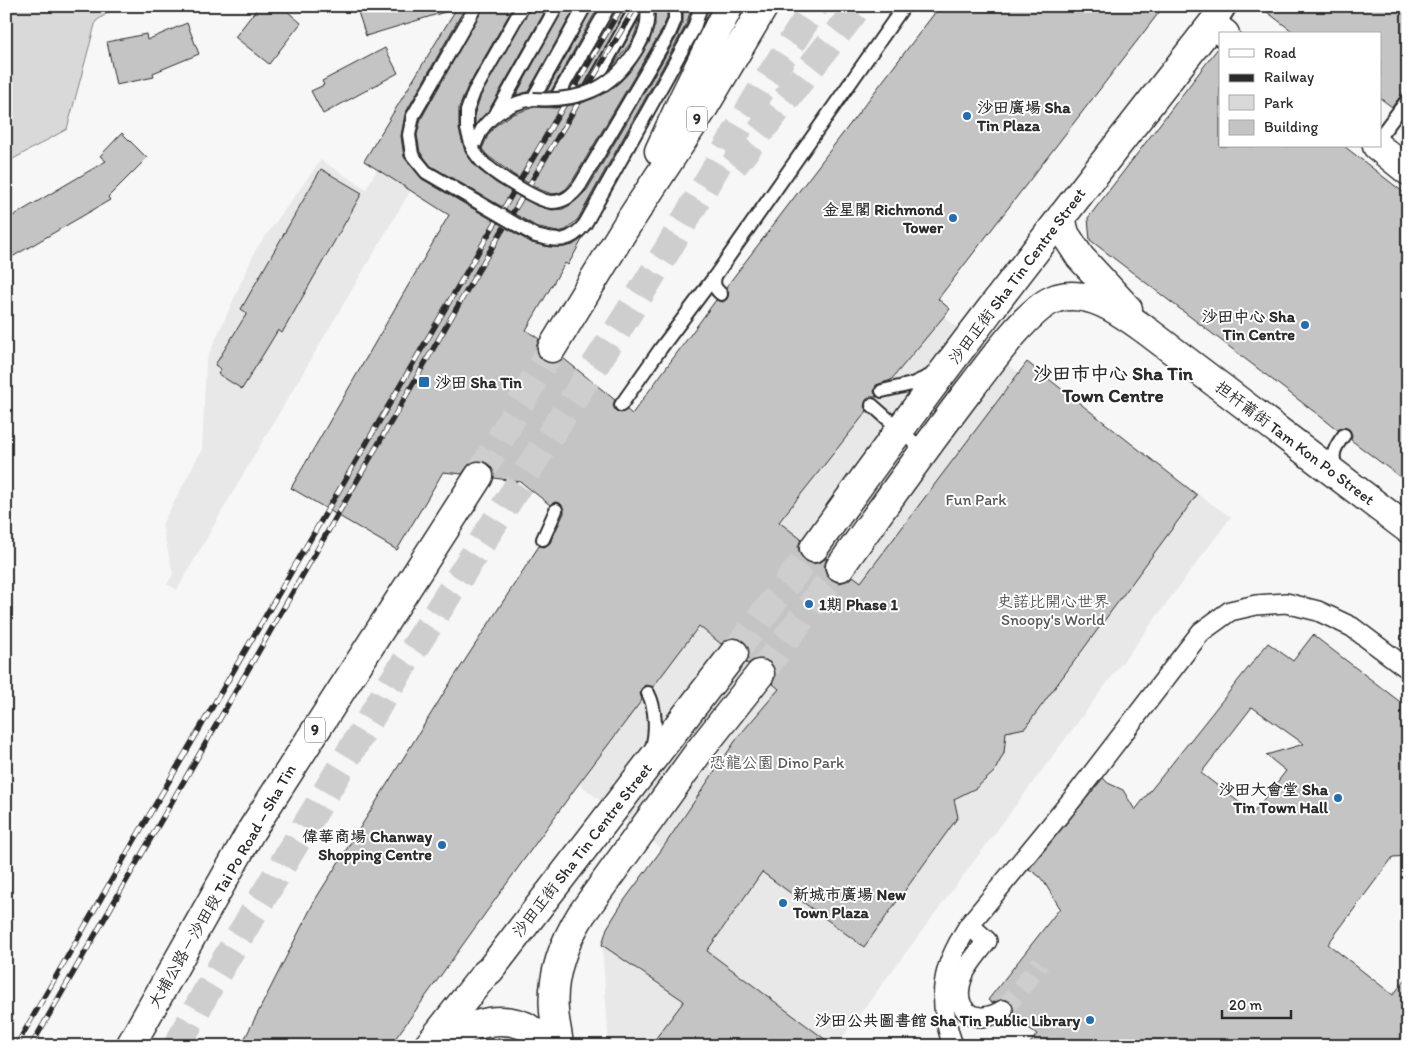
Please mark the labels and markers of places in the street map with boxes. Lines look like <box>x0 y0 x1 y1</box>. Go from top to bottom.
place label: 沙田廣場 Sha Tin Plaza <box>976 98 1071 135</box>
marker: 沙田廣場 Sha Tin Plaza <box>961 110 973 122</box>
place label: 金星閣 Richmond Tower <box>823 200 944 237</box>
marker: 金星閣 Richmond Tower <box>947 212 959 224</box>
place label: 沙田中心 Sha Tin Centre <box>1201 307 1296 344</box>
marker: 沙田中心 Sha Tin Centre <box>1299 319 1311 331</box>
place label: 沙田 Sha Tin <box>435 373 522 392</box>
marker: 沙田 Sha Tin <box>417 375 431 389</box>
place label: 1期 Phase 1 <box>819 595 898 614</box>
marker: 1期 Phase 1 <box>803 598 815 610</box>
place label: 沙田大會堂 Sha Tin Town Hall <box>1218 780 1329 817</box>
marker: 沙田大會堂 Sha Tin Town Hall <box>1332 792 1344 804</box>
place label: 偉華商場 Chanway Shopping Centre <box>302 827 432 865</box>
marker: 偉華商場 Chanway Shopping Centre <box>436 839 448 851</box>
place label: 新城市廣場 New Town Plaza <box>792 885 906 922</box>
marker: 新城市廣場 New Town Plaza <box>777 897 789 909</box>
place label: 沙田公共圖書館 Sha Tin Public Library <box>815 1011 1080 1031</box>
marker: 沙田公共圖書館 Sha Tin Public Library <box>1084 1014 1096 1026</box>

